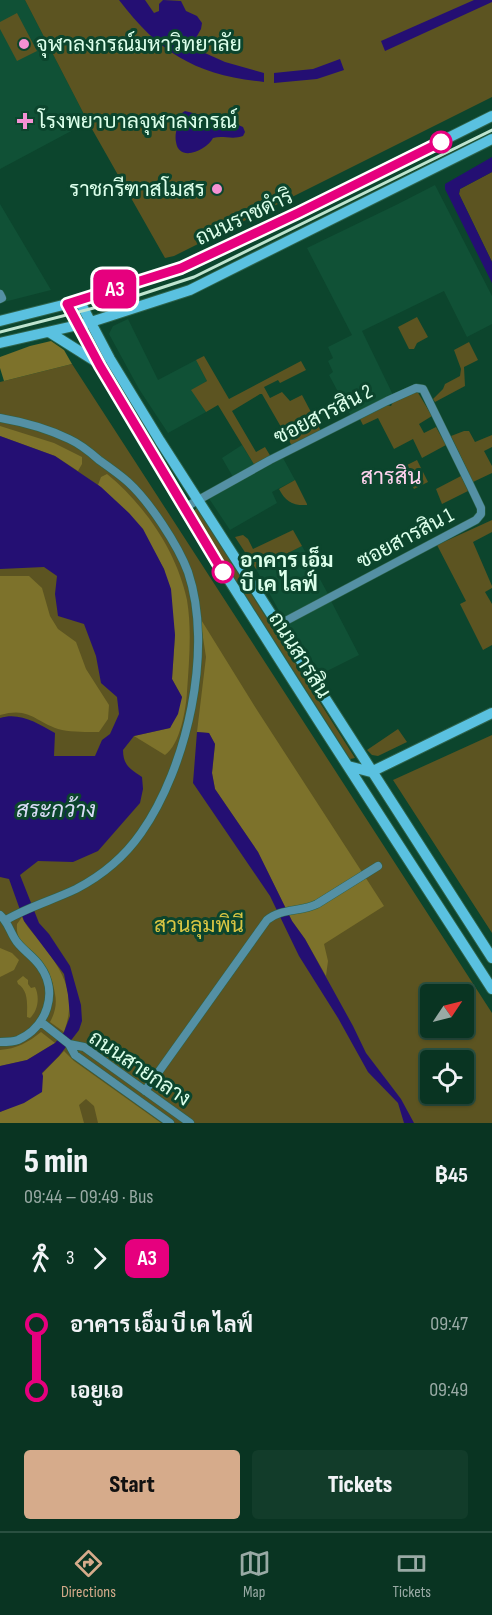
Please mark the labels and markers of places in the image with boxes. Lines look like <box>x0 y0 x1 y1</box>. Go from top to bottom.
place label: จุฬาลงกรณ์มหาวิทยาลัย <box>36 30 242 58</box>
marker: จุฬาลงกรณ์มหาวิทยาลัย <box>17 37 31 51</box>
place label: โรงพยาบาลจุฬาลงกรณ์ <box>37 107 237 135</box>
marker: โรงพยาบาลจุฬาลงกรณ์ <box>16 112 34 130</box>
unlabelled marker <box>430 131 452 153</box>
place label: ราชกรีฑาสโมสร <box>69 176 205 202</box>
marker: ราชกรีฑาสโมสร <box>210 182 224 196</box>
place label: อาคาร เอ็ม บี เค ไลฟ์ <box>240 546 334 597</box>
marker: อาคาร เอ็ม บี เค ไลฟ์ <box>212 561 234 583</box>

